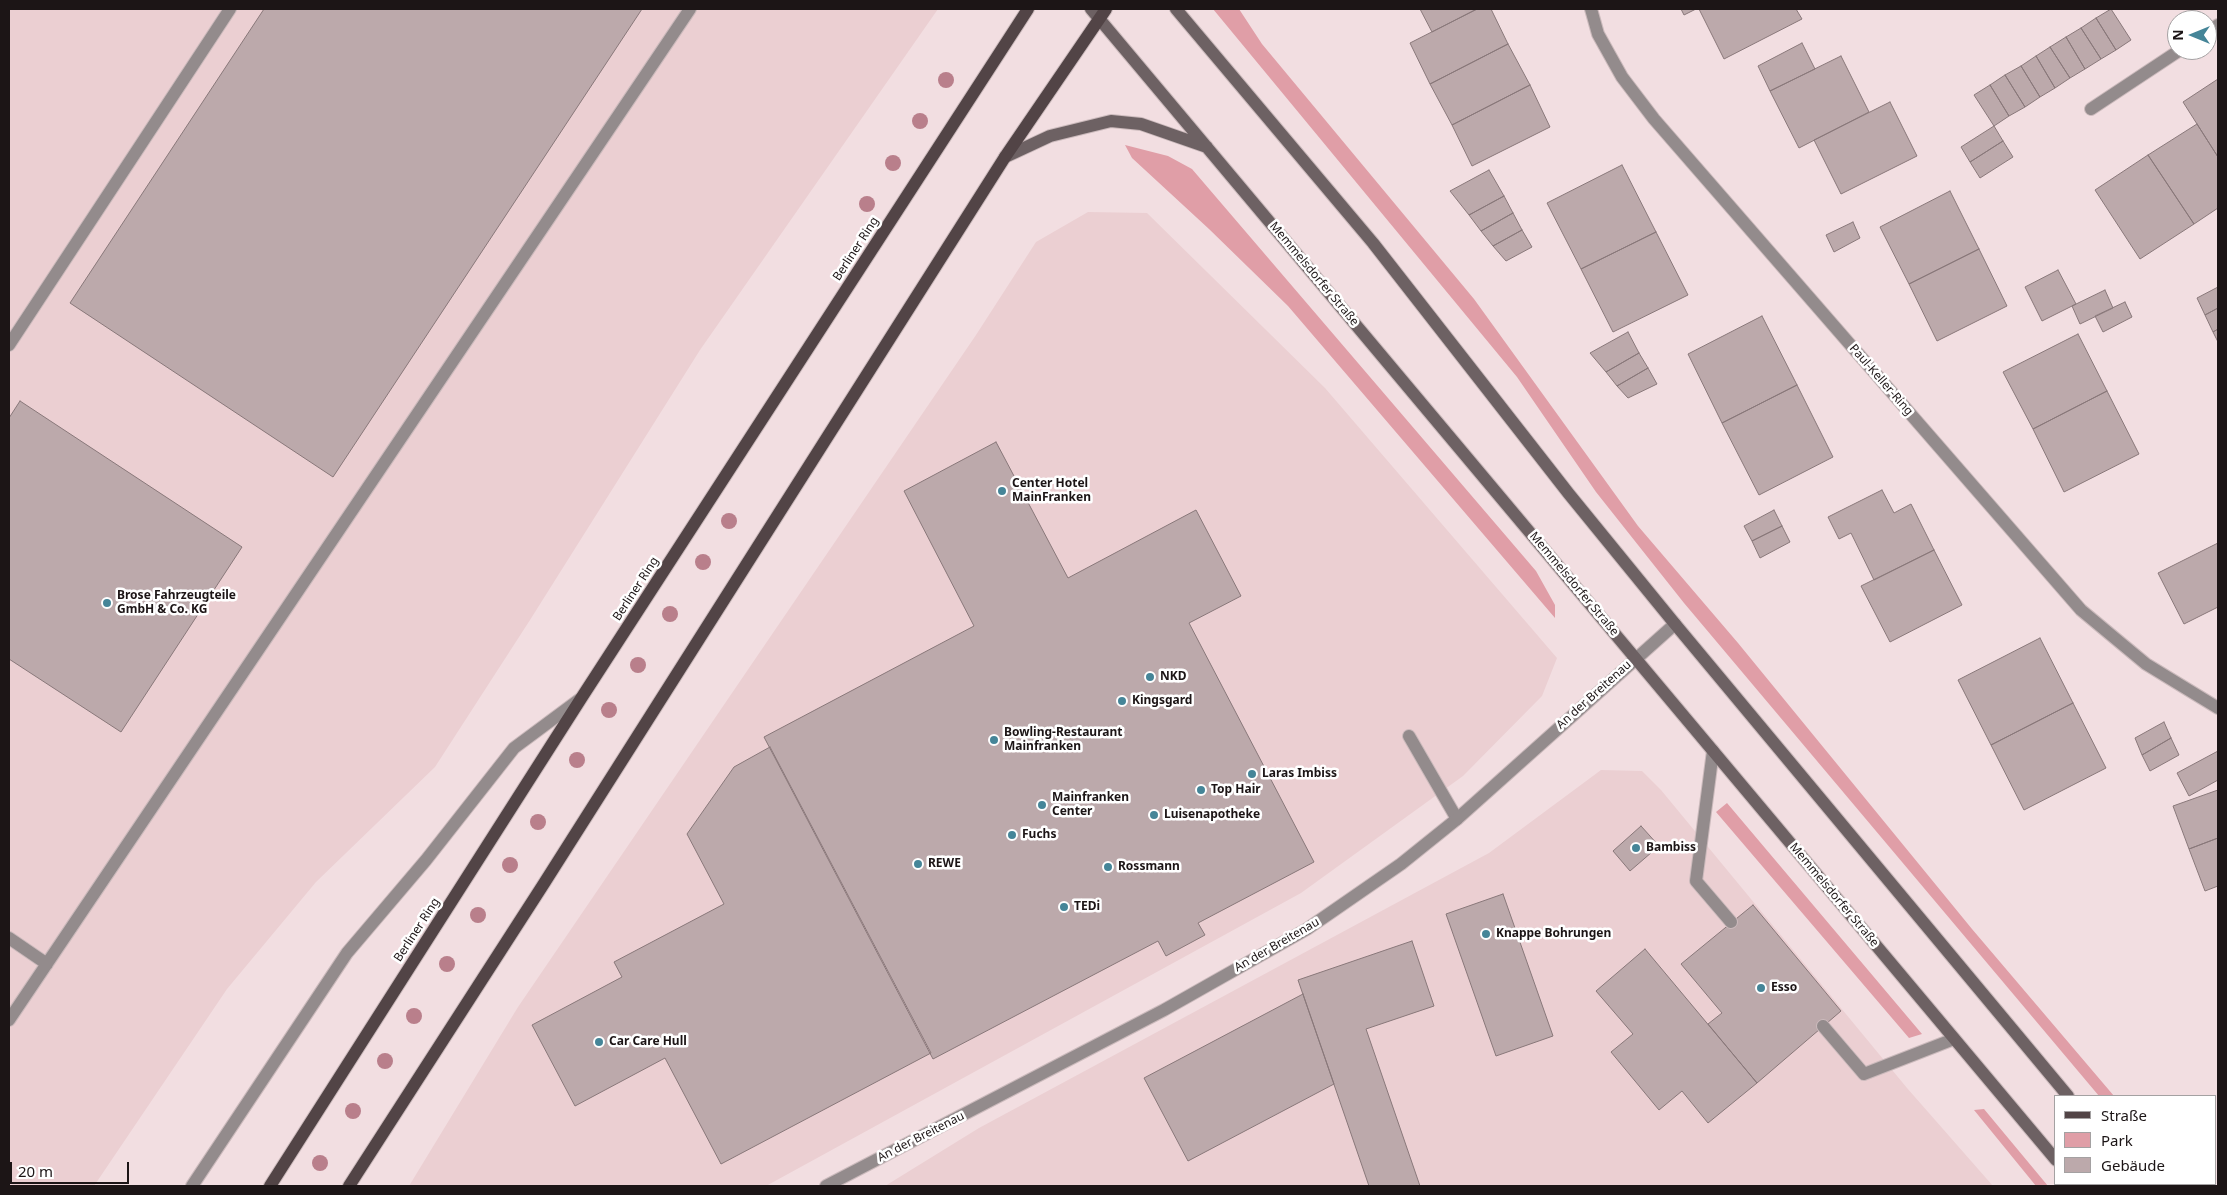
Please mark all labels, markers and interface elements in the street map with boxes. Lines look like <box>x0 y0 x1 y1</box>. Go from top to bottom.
north arrow <box>2167 10 2217 60</box>
text: N <box>2168 29 2187 41</box>
street label: Berliner Ring <box>830 214 882 284</box>
street label: Memmelsdorfer Straße <box>1266 219 1362 329</box>
street label: Paul-Keller-Ring <box>1846 341 1916 419</box>
place label: Center Hotel MainFranken <box>1012 477 1091 505</box>
marker: Center Hotel MainFranken <box>996 485 1008 497</box>
street label: Memmelsdorfer Straße <box>1526 529 1622 639</box>
street label: Berliner Ring <box>610 554 662 624</box>
place label: Brose Fahrzeugteile GmbH & Co. KG <box>117 589 236 617</box>
marker: Brose Fahrzeugteile GmbH & Co. KG <box>101 597 113 609</box>
street label: An der Breitenau <box>1554 658 1634 732</box>
place label: NKD <box>1160 670 1187 684</box>
marker: NKD <box>1144 671 1156 683</box>
place label: Kingsgard <box>1132 694 1192 708</box>
marker: Kingsgard <box>1116 695 1128 707</box>
place label: Bowling-Restaurant Mainfranken <box>1004 726 1122 754</box>
marker: Bowling-Restaurant Mainfranken <box>988 734 1000 746</box>
place label: Laras Imbiss <box>1262 767 1337 781</box>
marker: Laras Imbiss <box>1246 768 1258 780</box>
place label: Top Hair <box>1211 783 1261 797</box>
marker: Top Hair <box>1195 784 1207 796</box>
place label: Mainfranken Center <box>1052 791 1129 819</box>
marker: Mainfranken Center <box>1036 799 1048 811</box>
place label: Luisenapotheke <box>1164 808 1260 822</box>
marker: Luisenapotheke <box>1148 809 1160 821</box>
place label: Fuchs <box>1022 828 1056 842</box>
marker: Fuchs <box>1006 829 1018 841</box>
street label: Memmelsdorfer Straße <box>1786 840 1882 950</box>
place label: Bambiss <box>1646 841 1696 855</box>
marker: Bambiss <box>1630 842 1642 854</box>
place label: REWE <box>928 857 961 871</box>
marker: REWE <box>912 858 924 870</box>
place label: Rossmann <box>1118 860 1180 874</box>
marker: Rossmann <box>1102 861 1114 873</box>
street label: Berliner Ring <box>391 895 443 965</box>
place label: TEDi <box>1074 900 1100 914</box>
marker: TEDi <box>1058 901 1070 913</box>
street label: An der Breitenau <box>1232 915 1322 975</box>
place label: Knappe Bohrungen <box>1496 927 1611 941</box>
marker: Knappe Bohrungen <box>1480 928 1492 940</box>
place label: Esso <box>1771 981 1797 995</box>
marker: Esso <box>1755 982 1767 994</box>
place label: Car Care Hull <box>609 1035 687 1049</box>
marker: Car Care Hull <box>593 1036 605 1048</box>
legend <box>2054 1095 2217 1185</box>
text: Straße <box>2101 1105 2147 1125</box>
street label: An der Breitenau <box>875 1109 967 1165</box>
text: Park <box>2101 1130 2133 1150</box>
scale bar <box>12 1152 131 1184</box>
text: Gebäude <box>2101 1155 2165 1175</box>
text: 20 m <box>18 1161 53 1181</box>

